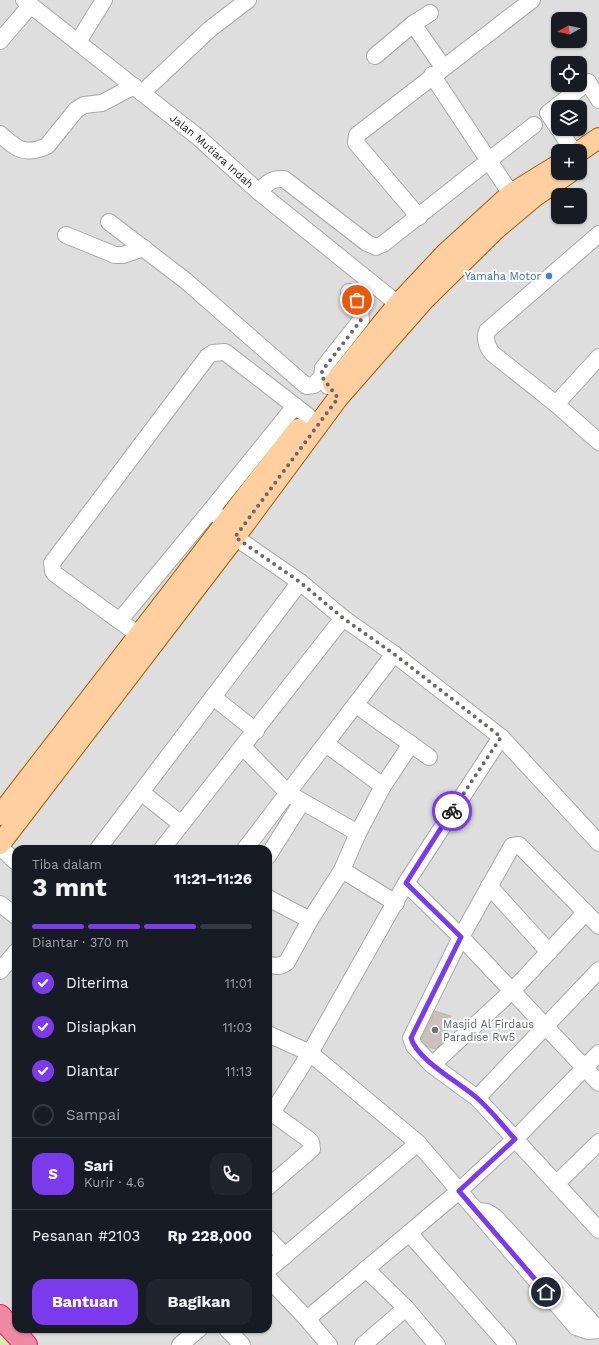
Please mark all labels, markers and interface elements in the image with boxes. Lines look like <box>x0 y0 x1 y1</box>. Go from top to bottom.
north arrow <box>551 12 587 48</box>
map controls <box>551 12 587 224</box>
button: locate <box>551 56 587 92</box>
button: layers <box>551 100 587 136</box>
street label: Jalan Mutiara Indah <box>167 111 256 191</box>
button: + <box>551 144 587 180</box>
button: − <box>551 188 587 224</box>
place label: Yamaha Motor <box>465 270 542 283</box>
marker: Yamaha Motor <box>544 271 554 281</box>
pin <box>340 283 374 317</box>
icon: bag <box>346 289 368 311</box>
courier <box>432 791 472 831</box>
icon: bike <box>441 800 463 822</box>
text: Tiba dalam <box>32 857 102 872</box>
text: 11:21–11:26 <box>174 870 252 888</box>
text: 3 mnt <box>32 872 107 902</box>
text: Diantar · 370 m <box>32 935 129 950</box>
icon: check <box>32 972 54 994</box>
text: Diterima <box>66 974 129 992</box>
text: 11:01 <box>225 976 252 991</box>
icon: check <box>32 1016 54 1038</box>
text: Disiapkan <box>66 1018 137 1036</box>
place label: Masjid Al Firdaus Paradise Rw5 <box>443 1018 534 1044</box>
text: 11:03 <box>223 1020 252 1035</box>
marker: Masjid Al Firdaus Paradise Rw5 <box>430 1025 440 1035</box>
icon: check <box>32 1060 54 1082</box>
text: Diantar <box>66 1062 119 1080</box>
text: 11:13 <box>225 1064 252 1079</box>
text: Sampai <box>66 1106 120 1124</box>
button: phone <box>210 1153 252 1195</box>
text: Sari <box>84 1157 113 1175</box>
text: S <box>48 1165 58 1183</box>
text: Kurir · 4.6 <box>84 1175 145 1190</box>
text: Pesanan #2103 <box>32 1227 140 1245</box>
text: Rp 228,000 <box>168 1227 252 1245</box>
pin <box>529 1275 563 1309</box>
button: Bantuan <box>32 1279 138 1325</box>
button: Bagikan <box>146 1279 252 1325</box>
icon: home <box>535 1281 557 1303</box>

